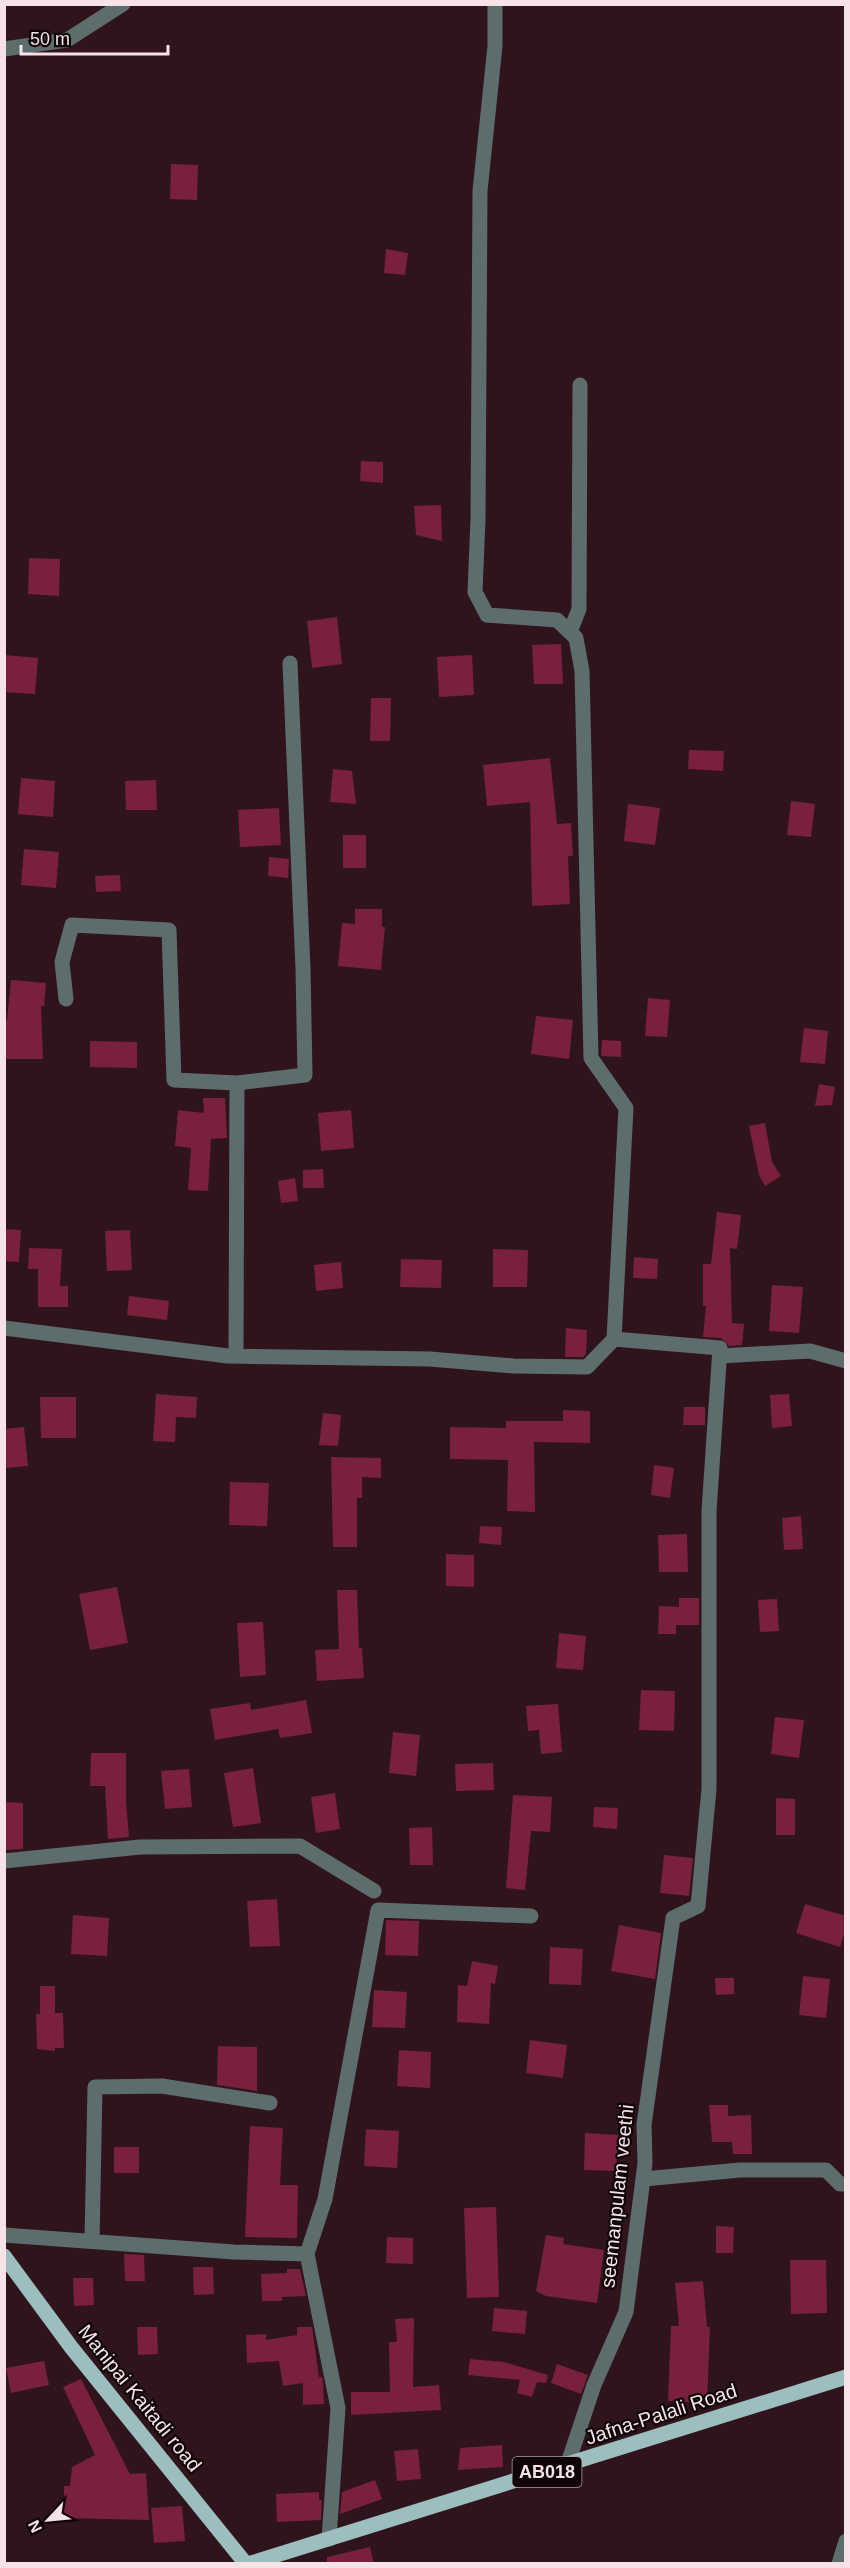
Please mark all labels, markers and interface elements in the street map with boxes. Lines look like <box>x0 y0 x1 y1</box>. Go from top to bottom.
scale bar <box>21 18 168 56</box>
text: 50 m <box>30 29 70 49</box>
street label: seemanpulam veethi <box>596 2103 638 2289</box>
street label: Manipai Kaitadi road <box>74 2320 206 2476</box>
street label: Jafna-Palali Road <box>583 2379 739 2449</box>
road number: AB018 <box>512 2457 582 2487</box>
north arrow <box>18 2490 78 2550</box>
text: N <box>25 2517 45 2535</box>

